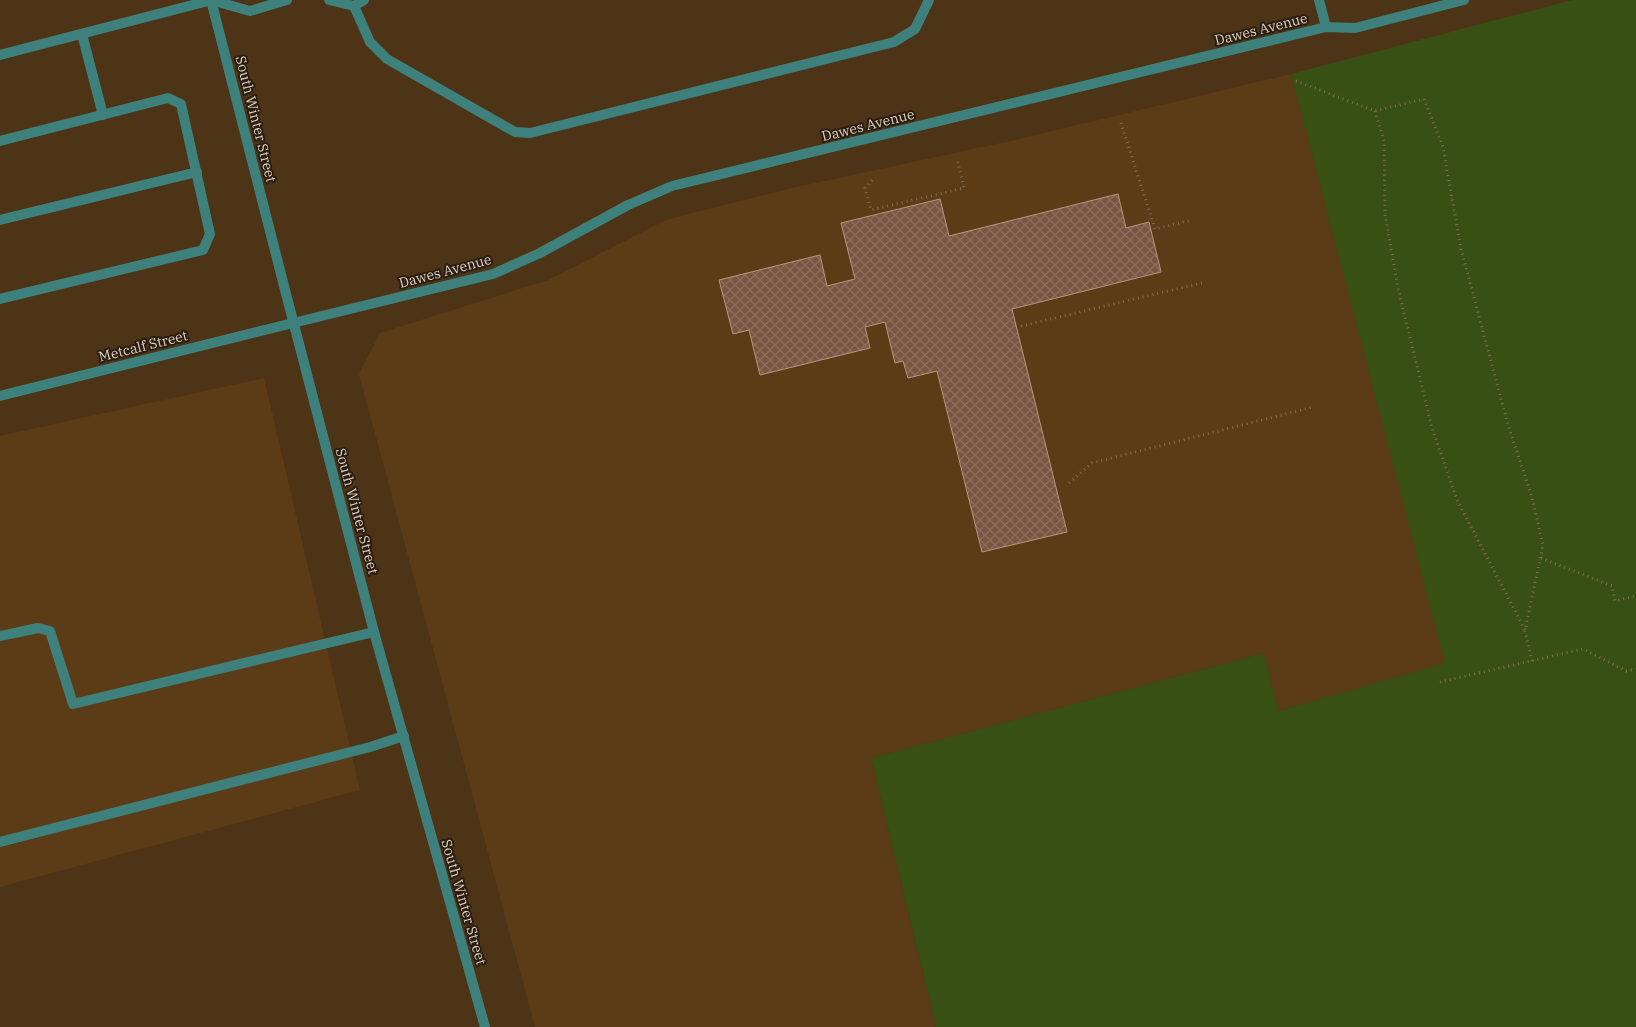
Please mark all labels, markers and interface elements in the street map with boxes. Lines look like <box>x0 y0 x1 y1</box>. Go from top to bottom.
street label: Dawes Avenue <box>1213 9 1309 49</box>
street label: South Winter Street <box>232 54 280 184</box>
street label: Dawes Avenue <box>820 105 916 145</box>
street label: Dawes Avenue <box>397 250 493 292</box>
street label: Metcalf Street <box>97 326 189 366</box>
street label: South Winter Street <box>332 446 382 576</box>
street label: South Winter Street <box>437 837 491 967</box>

